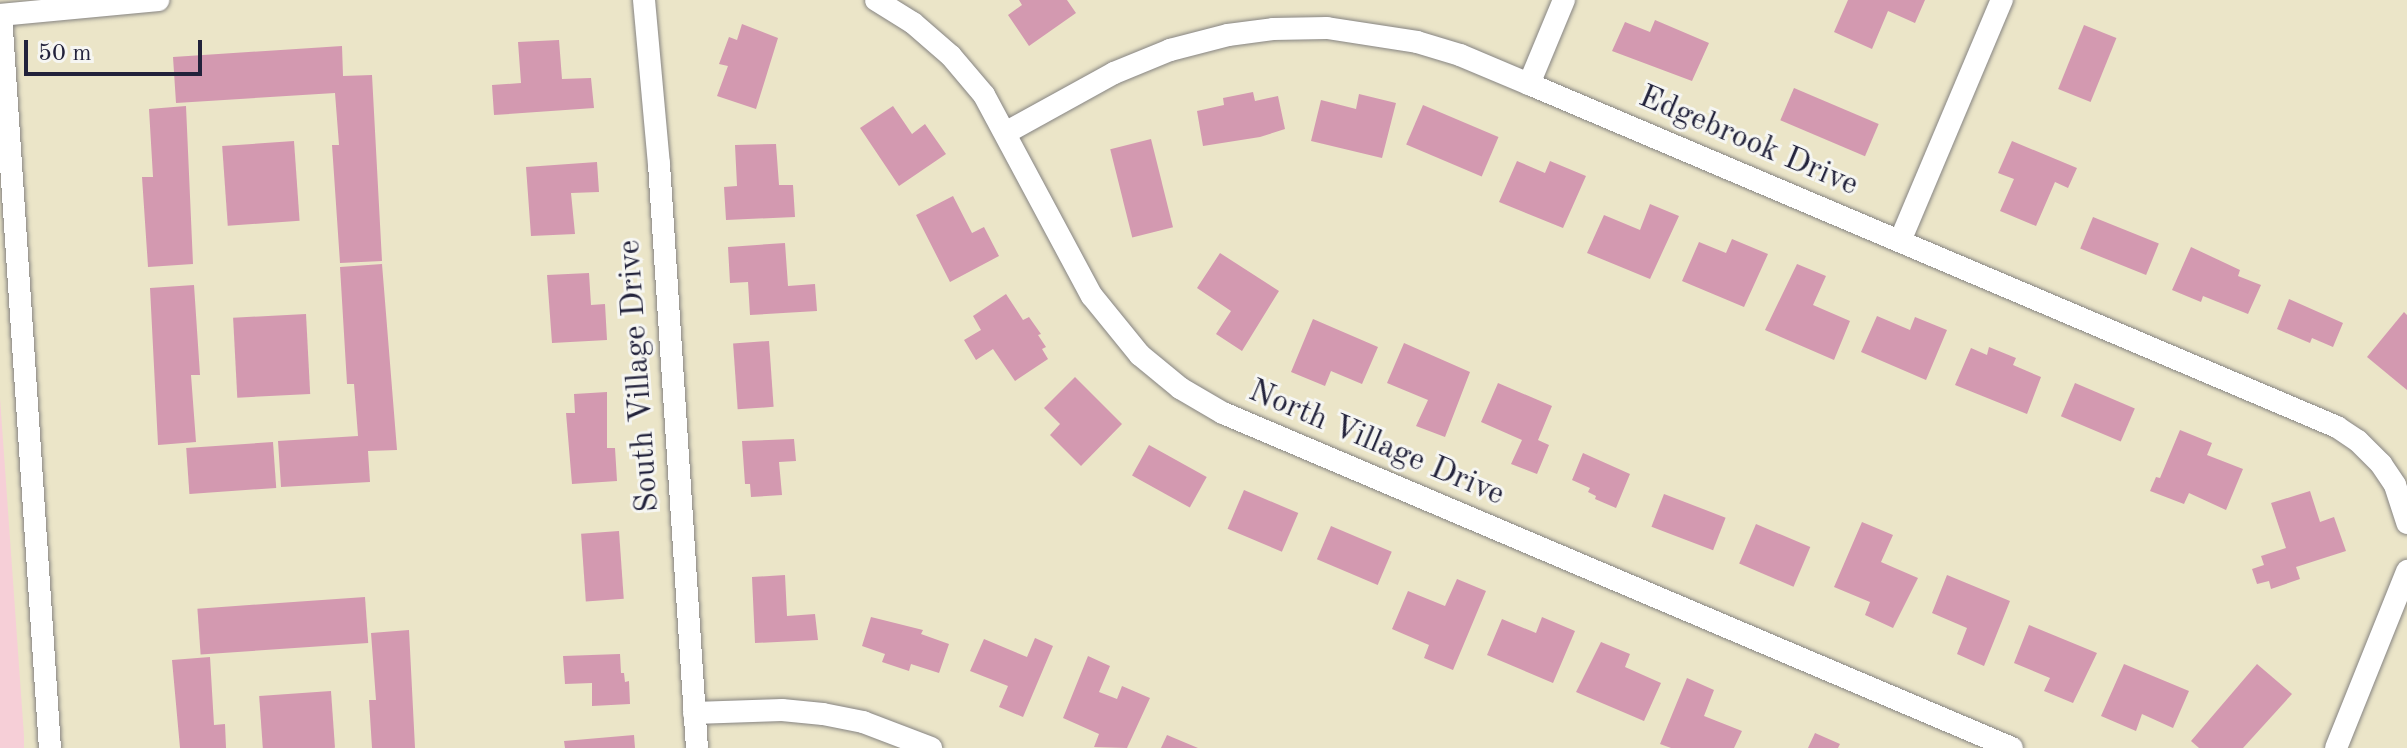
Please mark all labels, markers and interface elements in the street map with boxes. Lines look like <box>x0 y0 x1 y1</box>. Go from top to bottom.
scale bar <box>28 24 206 74</box>
text: 50 m <box>38 42 92 66</box>
street label: Edgebrook Drive <box>1633 79 1863 205</box>
street label: South Village Drive <box>611 238 669 514</box>
street label: North Village Drive <box>1242 373 1510 515</box>

